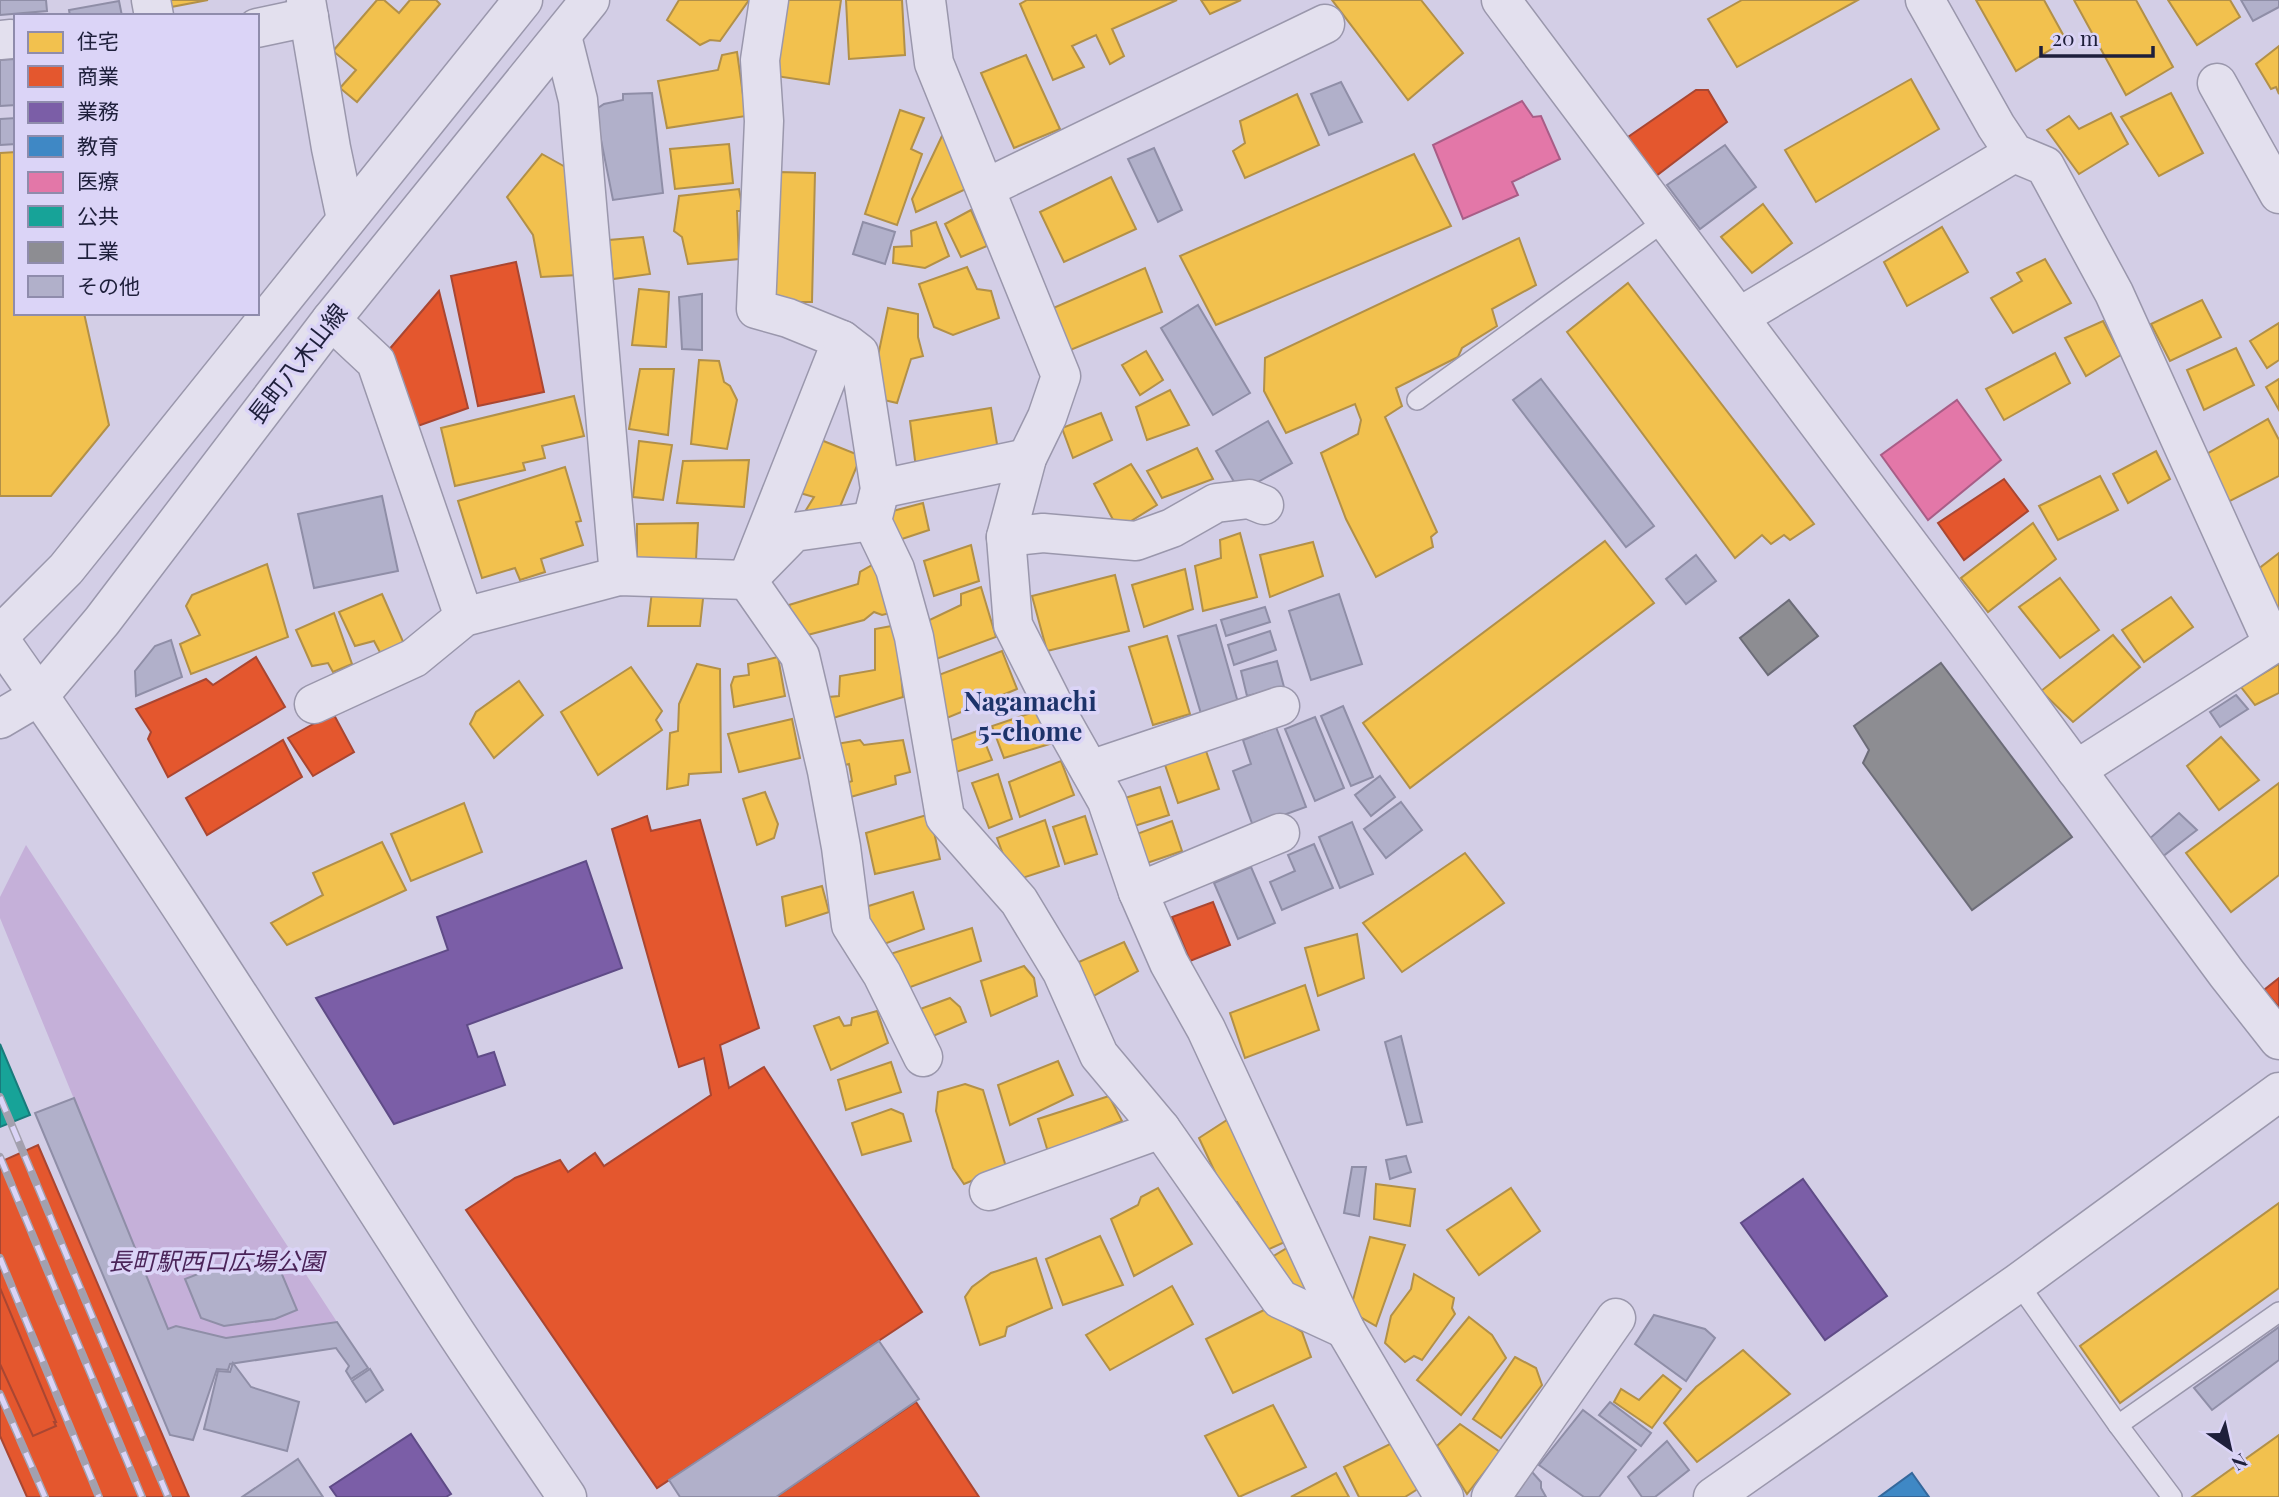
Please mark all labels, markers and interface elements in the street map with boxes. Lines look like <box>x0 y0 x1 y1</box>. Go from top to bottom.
legend <box>14 14 259 315</box>
scale bar <box>2041 14 2153 58</box>
text: 20 m <box>2052 23 2099 51</box>
text: 住宅 <box>77 26 119 54</box>
text: 商業 <box>77 61 119 89</box>
text: 業務 <box>77 96 119 124</box>
text: 教育 <box>77 131 119 159</box>
text: 医療 <box>77 166 119 194</box>
text: 公共 <box>77 201 119 229</box>
text: 工業 <box>77 236 119 264</box>
text: その他 <box>77 271 140 299</box>
street label: 長町八木山線 <box>239 296 353 429</box>
district label: Nagamachi 5-chome <box>963 683 1097 748</box>
park label: 長町駅西口広場公園 <box>108 1244 327 1276</box>
north arrow <box>2195 1413 2265 1483</box>
text: N <box>2227 1448 2253 1478</box>

